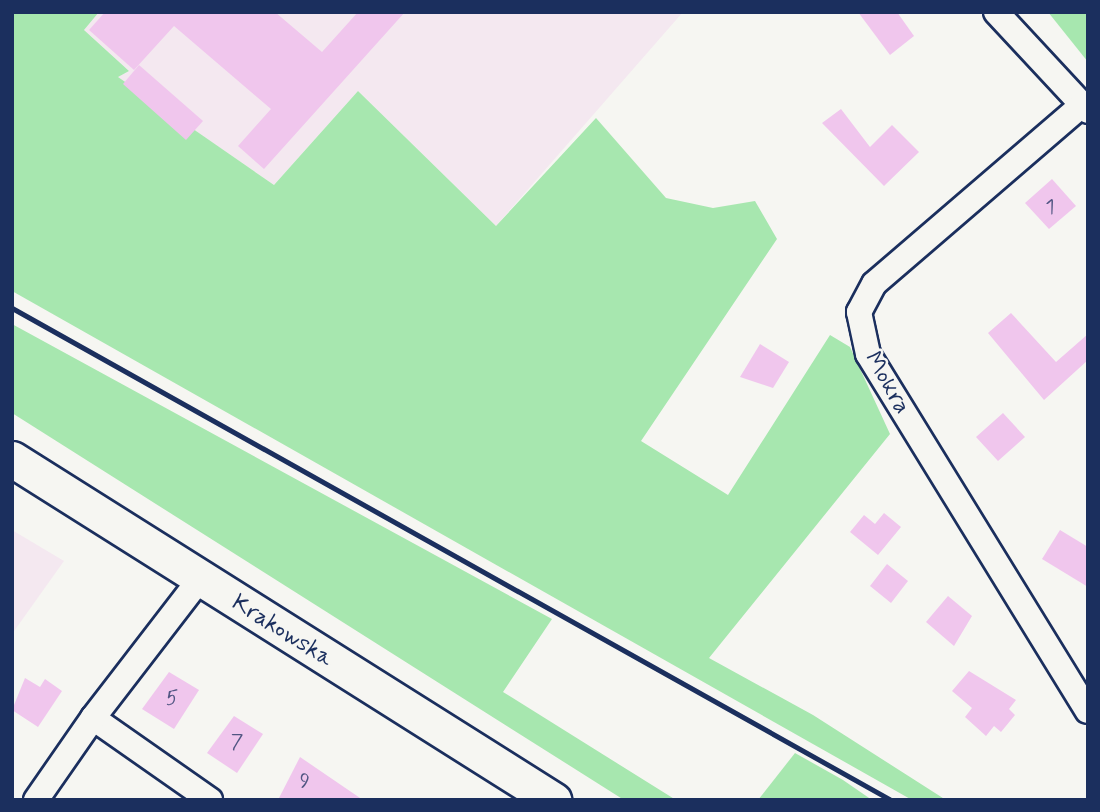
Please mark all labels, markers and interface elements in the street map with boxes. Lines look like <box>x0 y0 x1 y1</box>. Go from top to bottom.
house number: 1 <box>1045 194 1055 220</box>
street label: Mokra <box>858 347 916 419</box>
street label: Krakowska <box>226 589 338 673</box>
house number: 5 <box>166 685 178 711</box>
house number: 7 <box>231 729 243 755</box>
house number: 9 <box>300 768 310 794</box>

